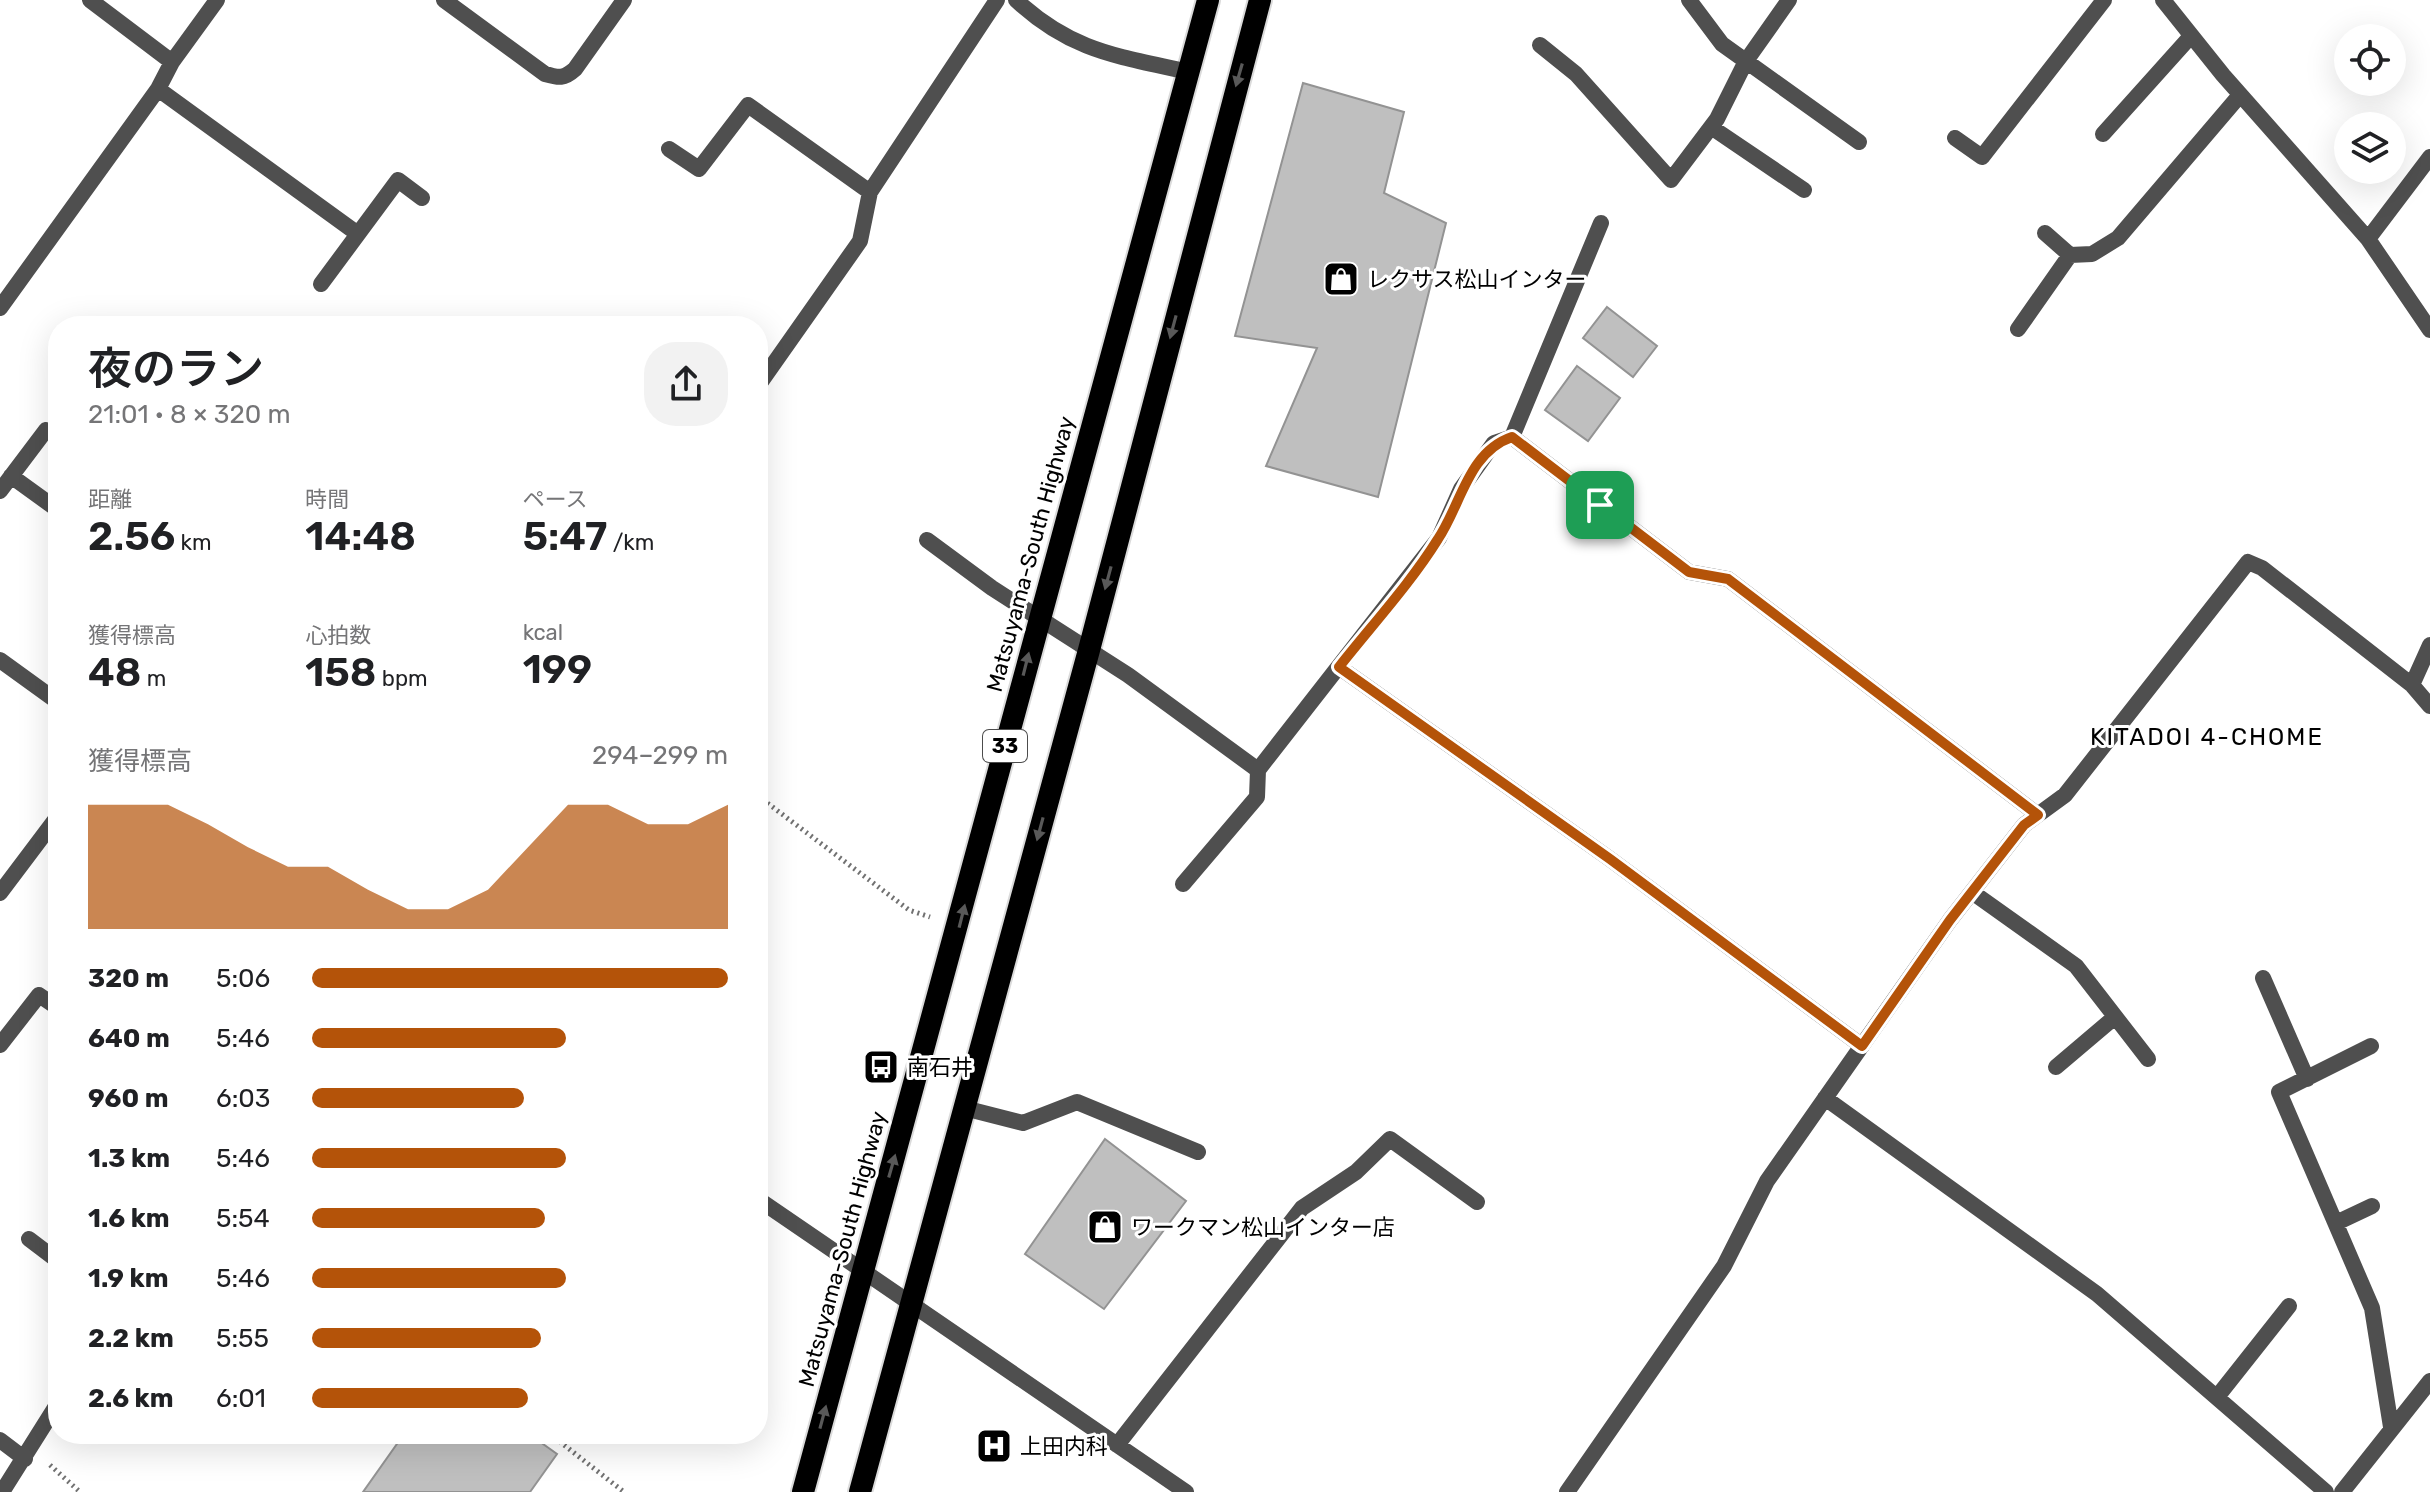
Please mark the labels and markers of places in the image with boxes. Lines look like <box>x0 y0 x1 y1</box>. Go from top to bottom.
shop icon: レクサス松山インター <box>1322 260 1360 298</box>
place label: レクサス松山インター <box>1367 266 1587 293</box>
pin <box>1566 471 1634 539</box>
bus stop icon: 南石井 <box>862 1048 900 1086</box>
place label: 南石井 <box>907 1054 973 1081</box>
shop icon: ワークマン松山インター店 <box>1086 1208 1124 1246</box>
place label: ワークマン松山インター店 <box>1131 1214 1395 1241</box>
hospital icon: 上田内科 <box>975 1427 1013 1465</box>
place label: 上田内科 <box>1020 1433 1108 1460</box>

